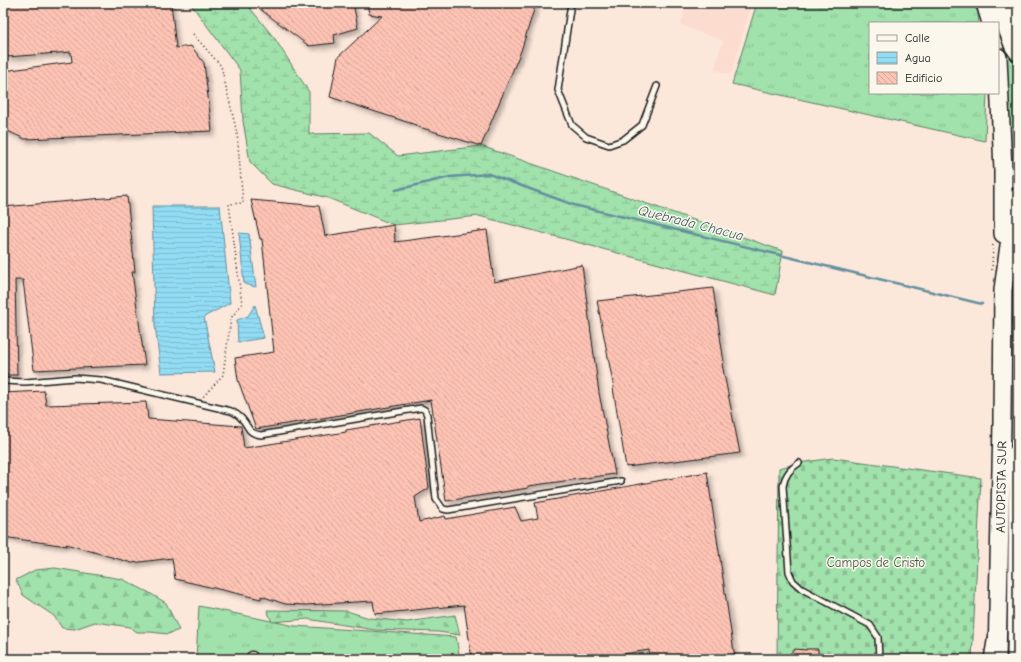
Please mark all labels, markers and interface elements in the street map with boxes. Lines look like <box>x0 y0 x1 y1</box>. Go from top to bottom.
legend <box>869 22 999 94</box>
text: Calle <box>905 31 930 45</box>
text: Agua <box>905 51 931 65</box>
text: Edificio <box>905 71 942 85</box>
water label: Quebrada Chacua <box>637 202 745 244</box>
street label: AUTOPISTA SUR <box>993 441 1009 533</box>
park label: Campos de Cristo <box>827 555 925 570</box>

